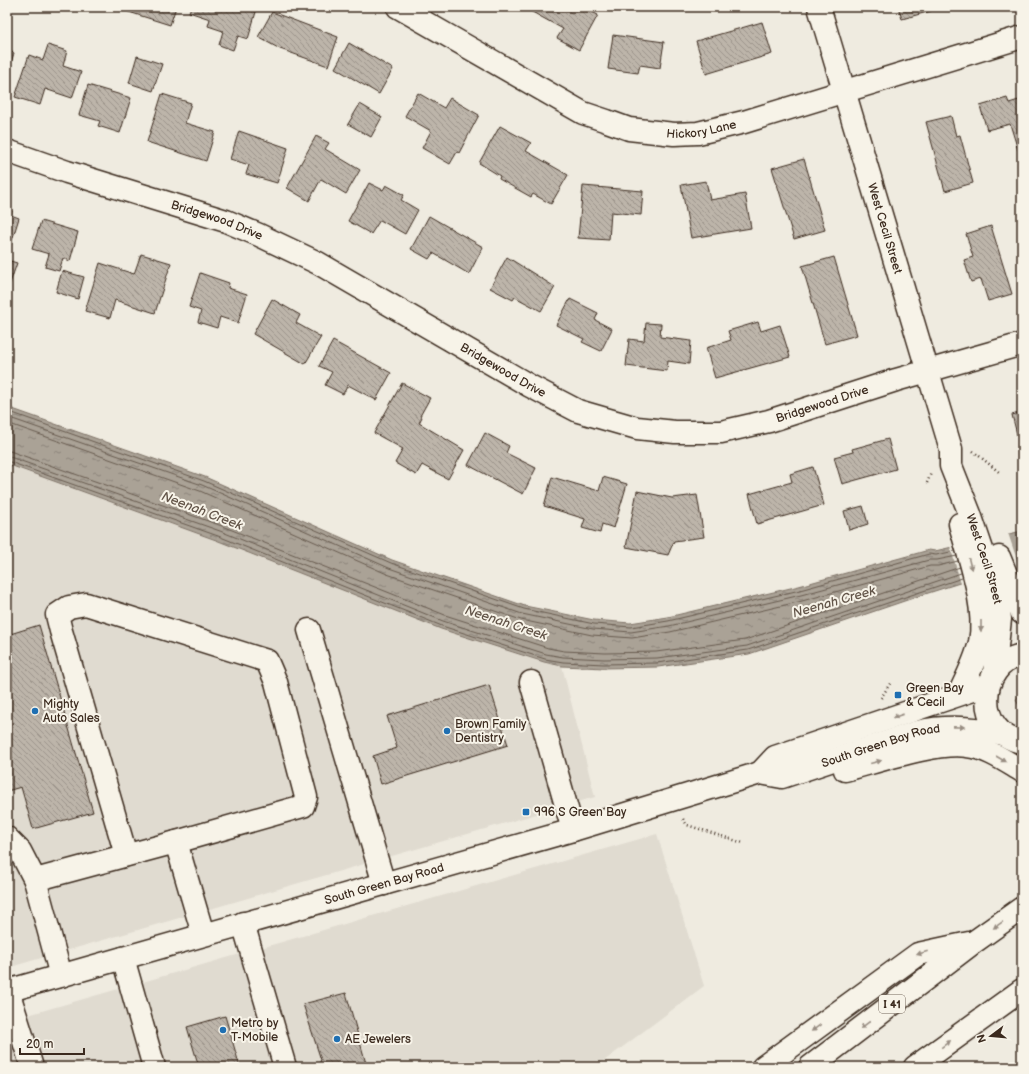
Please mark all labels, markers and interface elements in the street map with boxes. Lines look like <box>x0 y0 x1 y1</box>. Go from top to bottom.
street label: Hickory Lane <box>666 117 738 142</box>
street label: West Cecil Street <box>864 181 906 276</box>
street label: Bridgewood Drive <box>169 197 265 243</box>
street label: Bridgewood Drive <box>458 340 549 400</box>
street label: Bridgewood Drive <box>774 382 870 426</box>
water label: Neenah Creek <box>159 488 245 534</box>
street label: West Cecil Street <box>963 512 1006 606</box>
one-way arrow <box>967 558 973 570</box>
water label: Neenah Creek <box>791 582 878 621</box>
water label: Neenah Creek <box>463 602 550 644</box>
one-way arrow <box>978 620 984 633</box>
place label: Green Bay & Cecil <box>906 681 964 710</box>
marker: Green Bay & Cecil <box>893 690 903 700</box>
place label: Mighty Auto Sales <box>43 697 100 726</box>
marker: Mighty Auto Sales <box>30 706 40 716</box>
one-way arrow <box>892 713 904 719</box>
place label: Brown Family Dentistry <box>455 717 527 746</box>
street label: South Green Bay Road <box>819 721 941 771</box>
one-way arrow <box>953 724 966 730</box>
marker: Brown Family Dentistry <box>442 726 452 736</box>
one-way arrow <box>995 755 1007 762</box>
one-way arrow <box>870 759 882 765</box>
place label: 996 S Green Bay <box>534 805 627 820</box>
marker: 996 S Green Bay <box>521 807 531 817</box>
street label: South Green Bay Road <box>323 860 446 908</box>
one-way arrow <box>993 921 1003 929</box>
one-way arrow <box>916 950 928 956</box>
road number: I 41 <box>879 995 905 1013</box>
place label: Metro by T-Mobile <box>231 1016 279 1045</box>
north arrow <box>971 1016 1011 1056</box>
one-way arrow <box>859 1021 870 1029</box>
one-way arrow <box>811 1024 822 1033</box>
marker: Metro by T-Mobile <box>218 1025 228 1035</box>
scale bar <box>20 1030 84 1056</box>
place label: AE Jewelers <box>345 1032 411 1047</box>
text: N <box>974 1033 989 1044</box>
marker: AE Jewelers <box>332 1034 342 1044</box>
text: 20 m <box>26 1037 53 1052</box>
one-way arrow <box>941 1040 952 1048</box>

